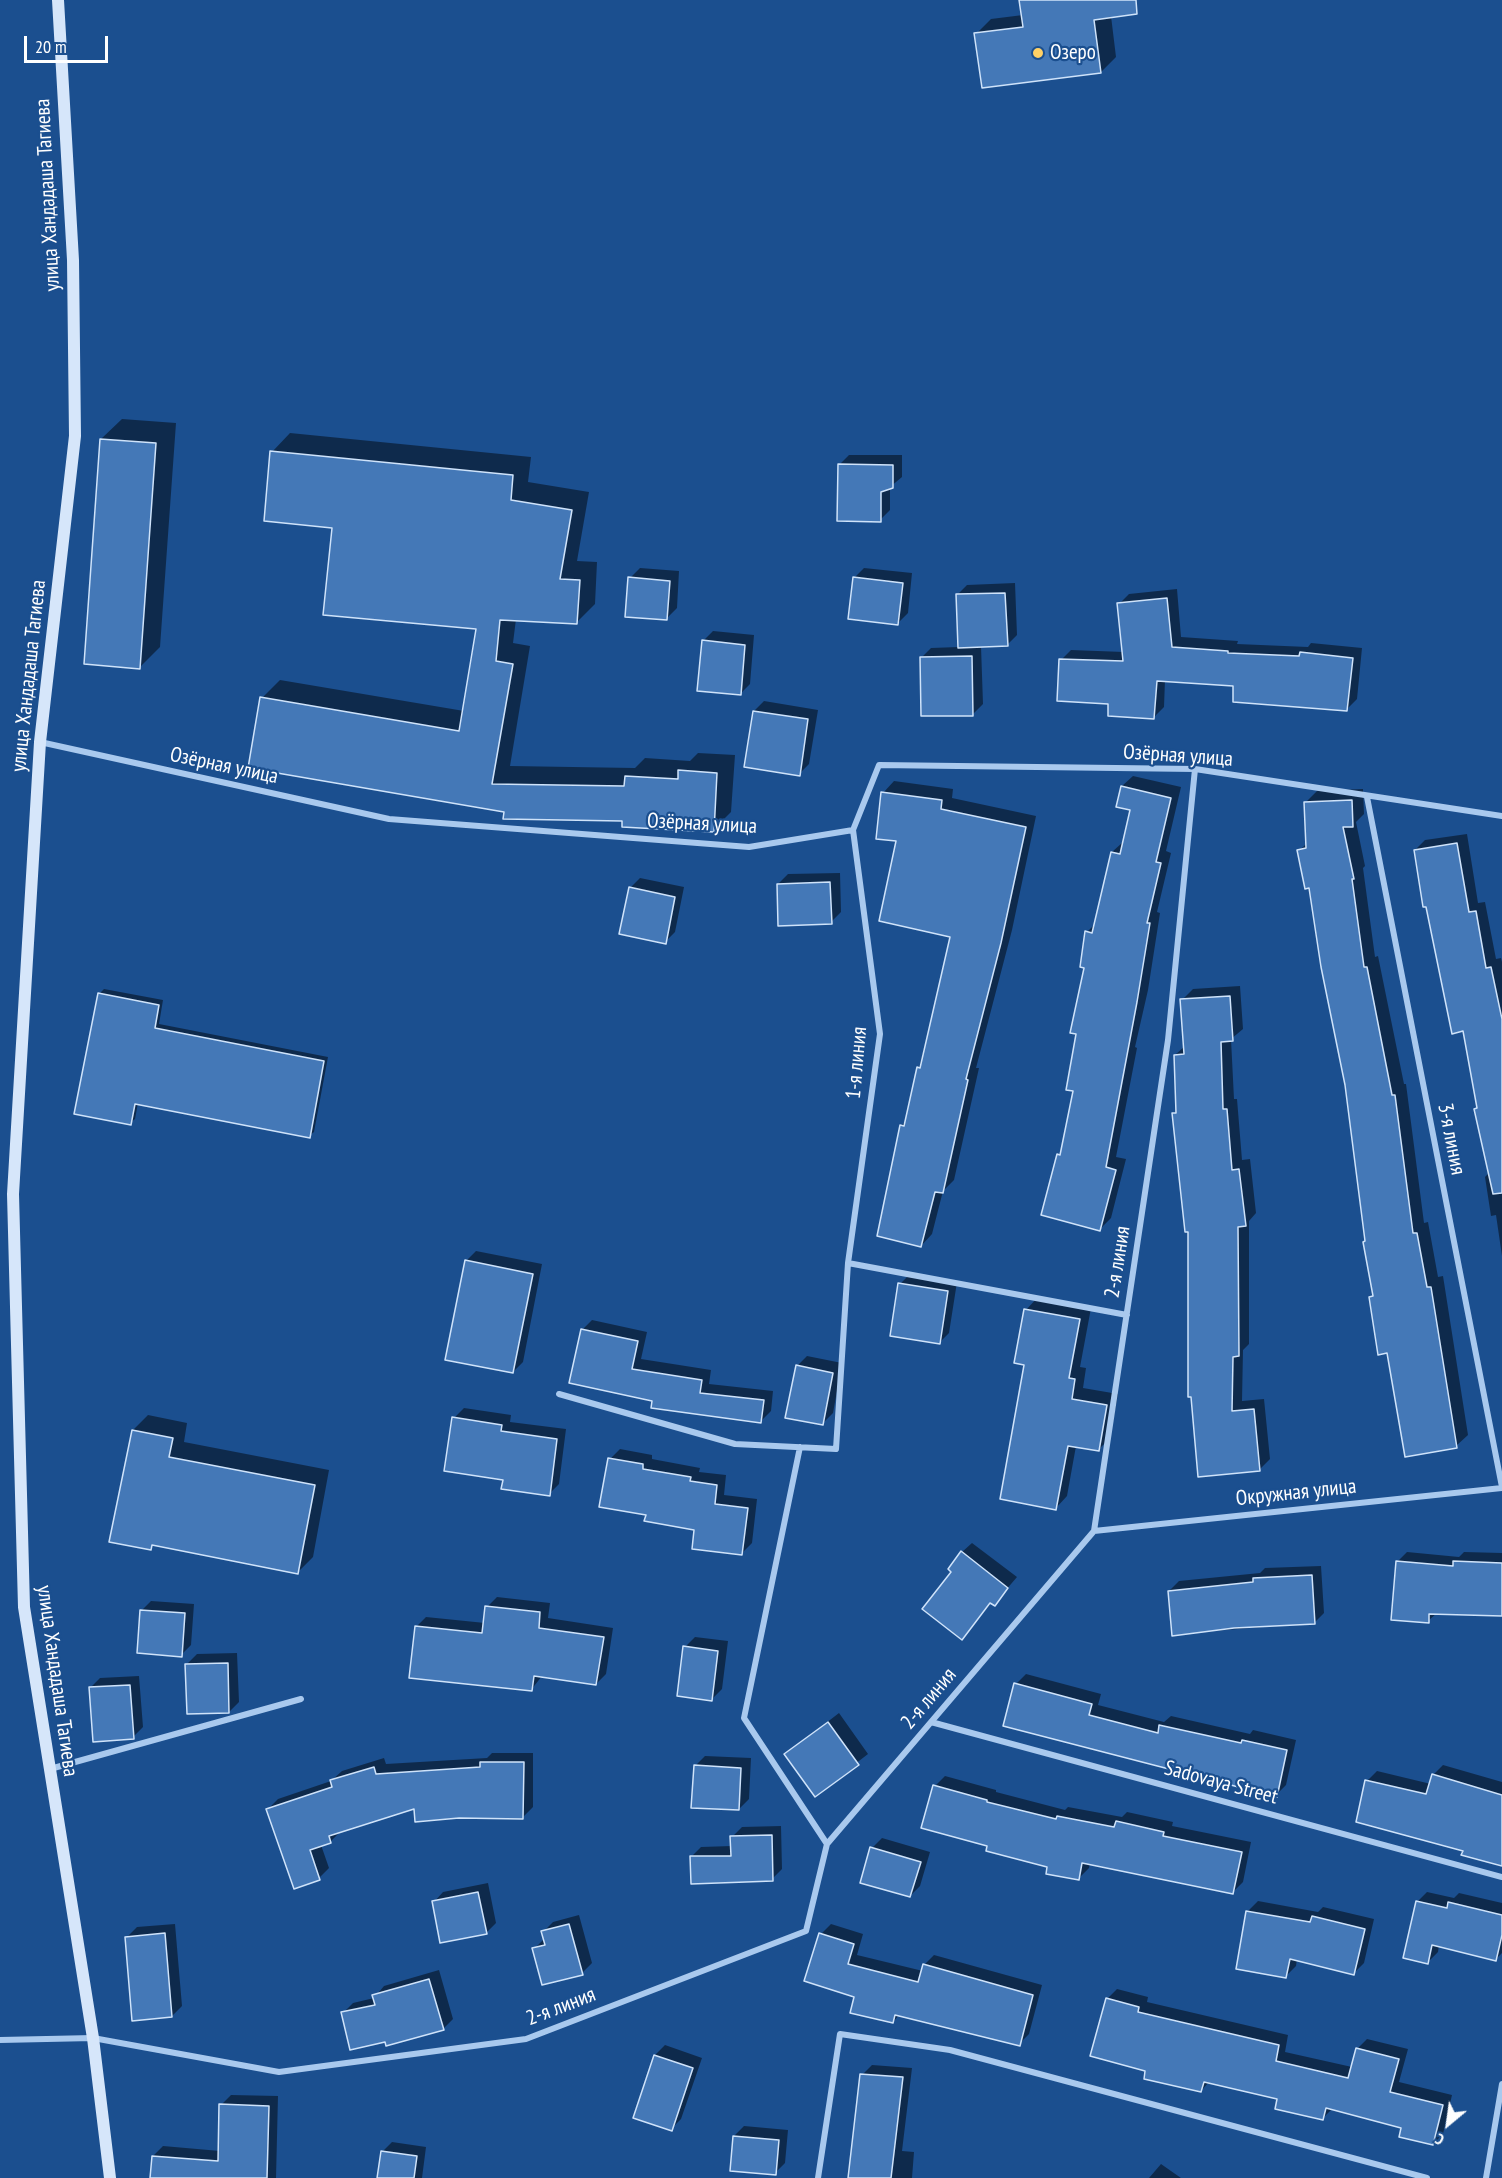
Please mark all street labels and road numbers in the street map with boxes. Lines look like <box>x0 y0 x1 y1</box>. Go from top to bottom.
street label: улица Хандадаша Тагиева <box>30 98 66 292</box>
street label: улица Хандадаша Тагиева <box>6 579 52 773</box>
street label: Озёрная улица <box>1122 740 1234 772</box>
street label: Озёрная улица <box>168 742 280 790</box>
street label: Озёрная улица <box>646 809 758 839</box>
street label: 1-я линия <box>841 1026 873 1100</box>
street label: 3-я линия <box>1432 1101 1470 1177</box>
street label: 2-я линия <box>1100 1224 1136 1300</box>
street label: Окружная улица <box>1235 1474 1357 1512</box>
street label: улица Хандадаша Тагиева <box>31 1584 83 1778</box>
street label: 2-я линия <box>896 1663 962 1735</box>
street label: Sadovaya Street <box>1162 1756 1280 1810</box>
street label: 2-я линия <box>523 1982 599 2032</box>

